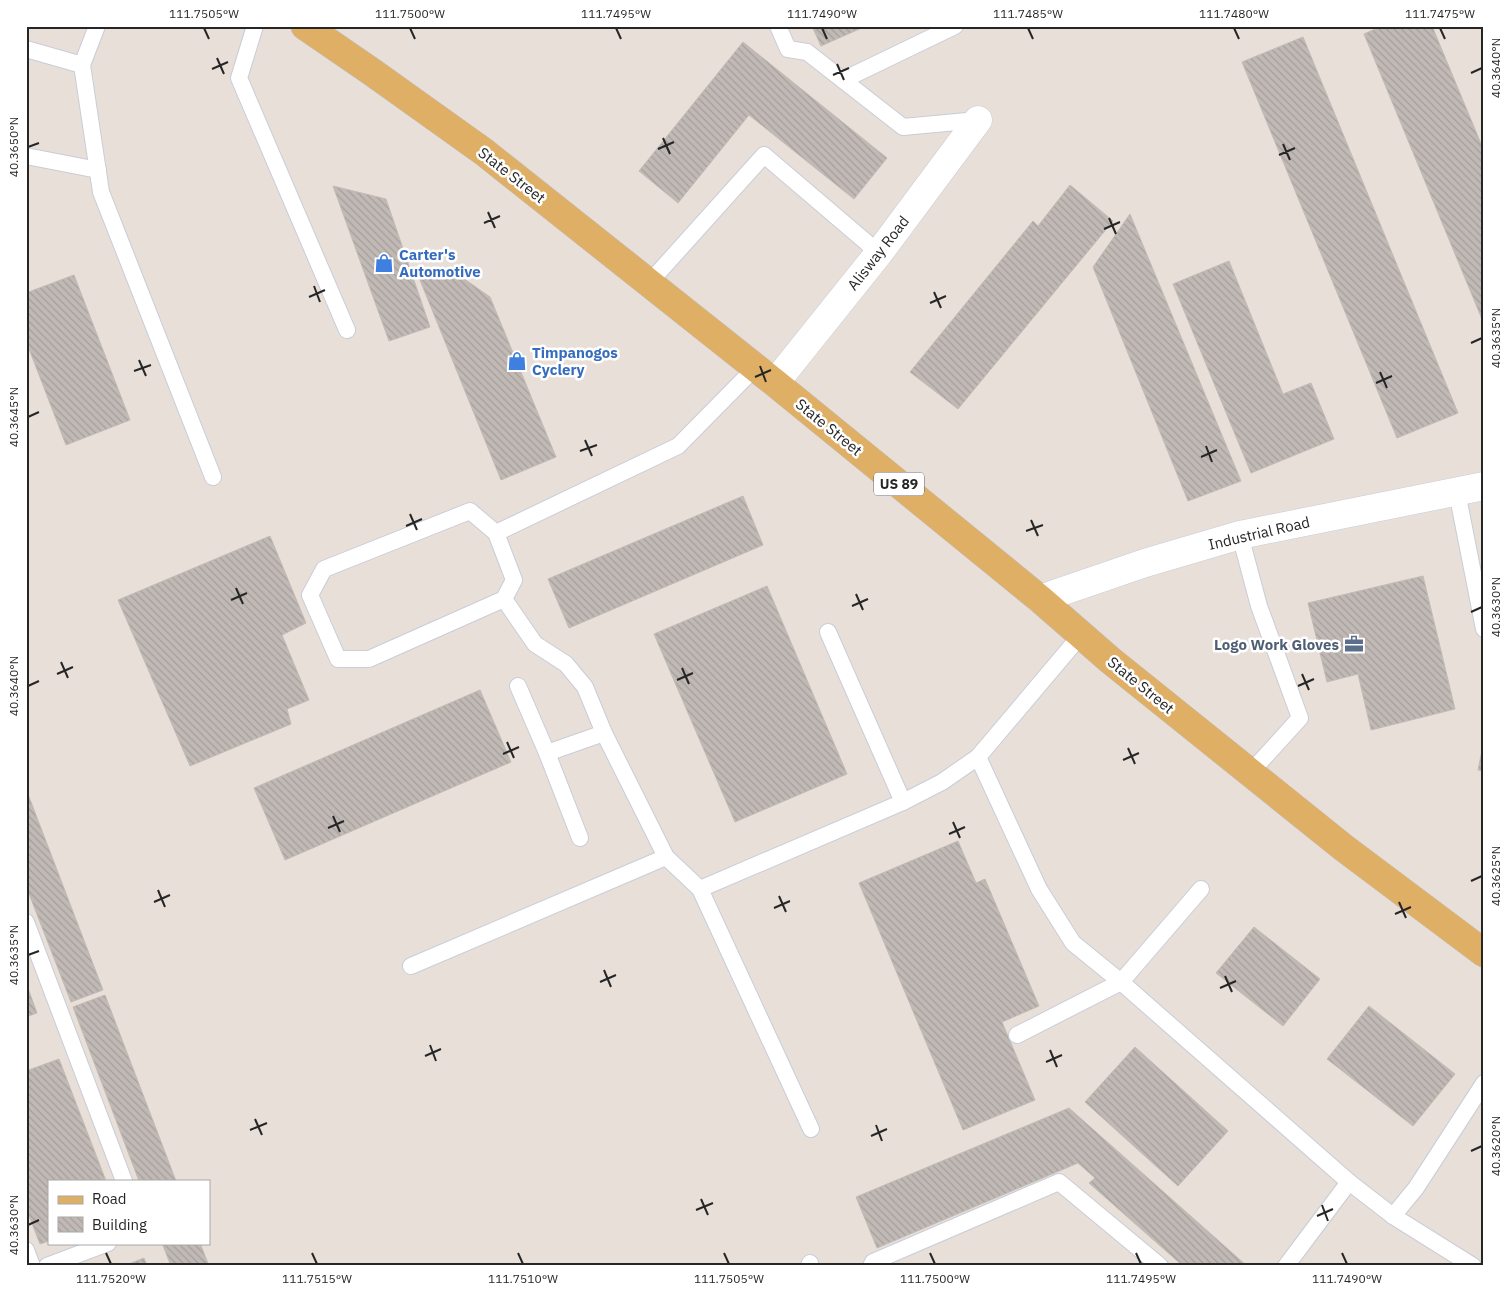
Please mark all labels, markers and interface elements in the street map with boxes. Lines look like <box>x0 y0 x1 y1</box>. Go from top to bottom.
text: 111.7505°W <box>169 6 239 21</box>
text: 111.7500°W <box>375 6 445 21</box>
text: 111.7495°W <box>581 6 651 21</box>
text: 111.7490°W <box>787 6 857 21</box>
text: 111.7485°W <box>993 6 1063 21</box>
text: 111.7480°W <box>1199 6 1269 21</box>
text: 111.7475°W <box>1405 6 1475 21</box>
text: 40.3640°N <box>1488 38 1503 98</box>
text: 40.3650°N <box>6 117 21 177</box>
street label: State Street <box>475 143 549 207</box>
street label: Alisway Road <box>843 212 913 294</box>
place label: Carter's Automotive <box>399 245 481 281</box>
shop icon: Carter's Automotive <box>373 252 395 274</box>
text: 40.3635°N <box>1488 308 1503 368</box>
place label: Timpanogos Cyclery <box>532 343 618 379</box>
shop icon: Timpanogos Cyclery <box>506 350 528 372</box>
text: 40.3645°N <box>6 387 21 447</box>
street label: State Street <box>792 394 866 460</box>
road number: US 89 <box>874 472 924 496</box>
street label: Industrial Road <box>1206 512 1312 554</box>
text: 40.3630°N <box>1488 577 1503 637</box>
office icon: Logo Work Gloves <box>1343 633 1365 655</box>
place label: Logo Work Gloves <box>1214 635 1339 654</box>
street label: State Street <box>1104 652 1178 718</box>
text: 40.3640°N <box>6 656 21 716</box>
text: 40.3625°N <box>1488 846 1503 906</box>
text: 40.3635°N <box>6 925 21 985</box>
text: 40.3620°N <box>1488 1116 1503 1176</box>
legend <box>48 1180 210 1244</box>
text: Road <box>92 1189 127 1208</box>
text: 40.3630°N <box>6 1195 21 1255</box>
text: Building <box>92 1215 147 1234</box>
text: 111.7520°W <box>76 1271 146 1286</box>
text: 111.7515°W <box>282 1271 352 1286</box>
text: 111.7510°W <box>488 1271 558 1286</box>
text: 111.7505°W <box>694 1271 764 1286</box>
text: 111.7500°W <box>900 1271 970 1286</box>
text: 111.7495°W <box>1106 1271 1176 1286</box>
text: 111.7490°W <box>1312 1271 1382 1286</box>

